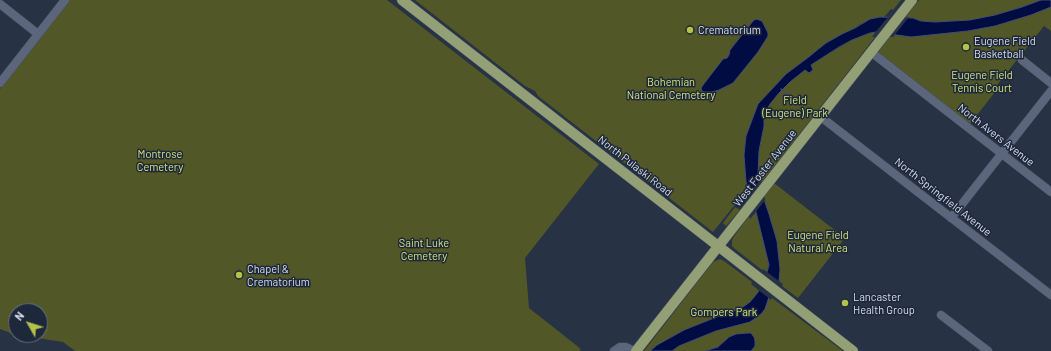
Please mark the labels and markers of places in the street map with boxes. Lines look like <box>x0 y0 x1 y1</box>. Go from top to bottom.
place label: Crematorium <box>698 23 761 37</box>
marker: Crematorium <box>685 25 695 35</box>
place label: Eugene Field Basketball <box>974 34 1036 60</box>
marker: Eugene Field Basketball <box>961 42 971 52</box>
place label: Chapel & Crematorium <box>247 262 310 288</box>
marker: Chapel & Crematorium <box>234 270 244 280</box>
place label: Lancaster Health Group <box>853 290 915 316</box>
marker: Lancaster Health Group <box>840 298 850 308</box>

